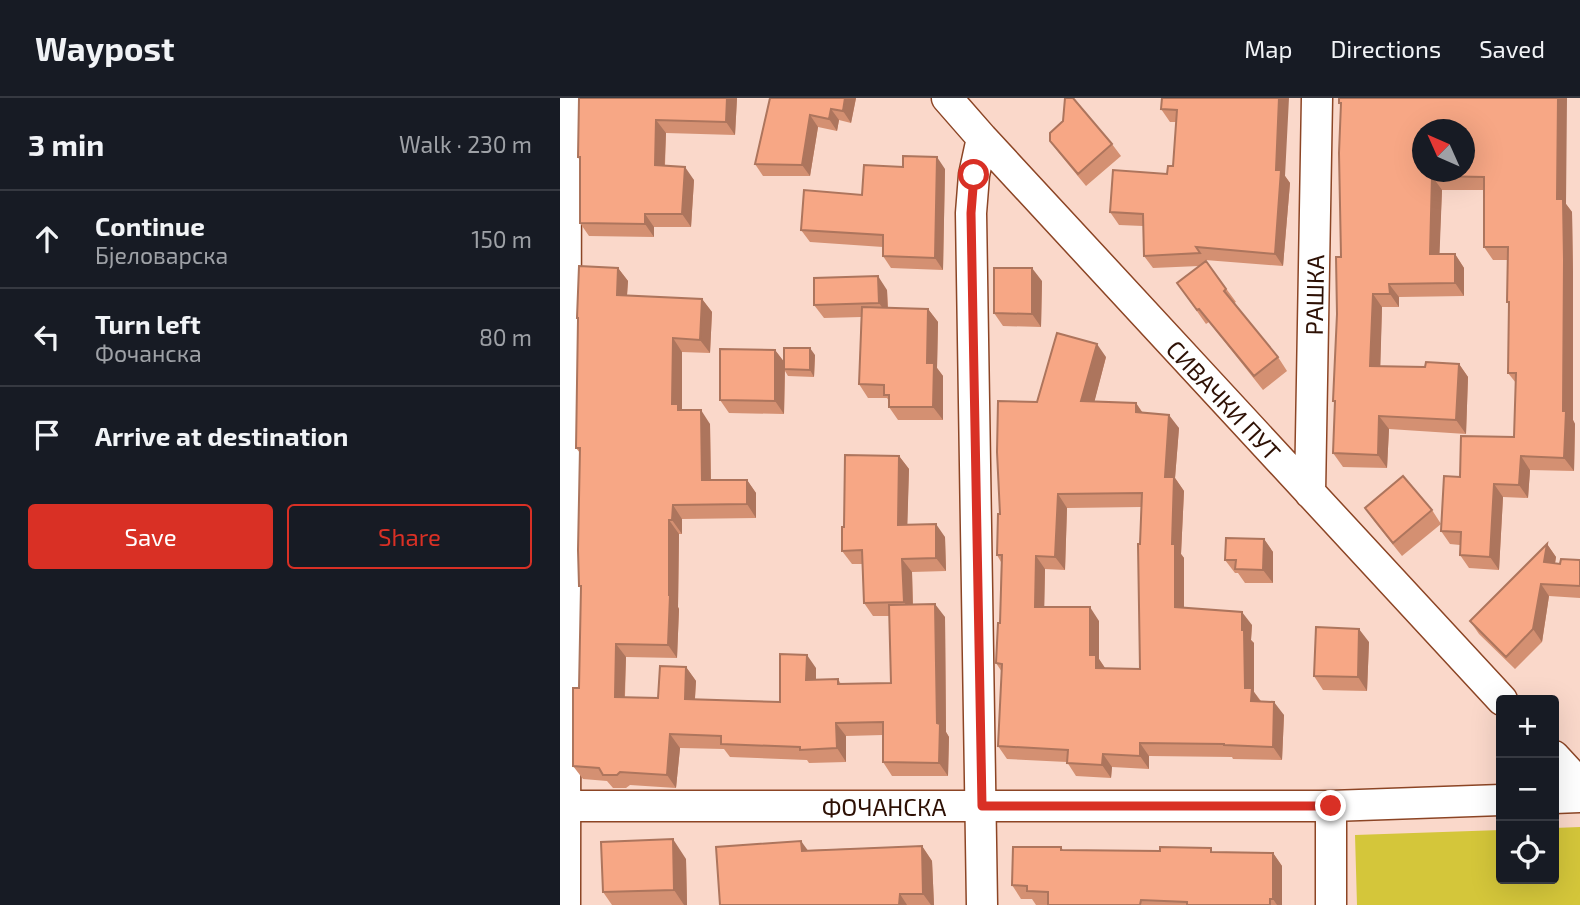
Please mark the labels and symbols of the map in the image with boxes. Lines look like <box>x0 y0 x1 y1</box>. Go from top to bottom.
north arrow <box>1412 119 1475 182</box>
route start <box>958 159 989 190</box>
street label: РАШКА <box>1299 254 1329 336</box>
street label: СИВАЧКИ ПУТ <box>1161 334 1287 466</box>
route end <box>1315 790 1346 821</box>
street label: ФОЧАНСКА <box>822 792 946 821</box>

